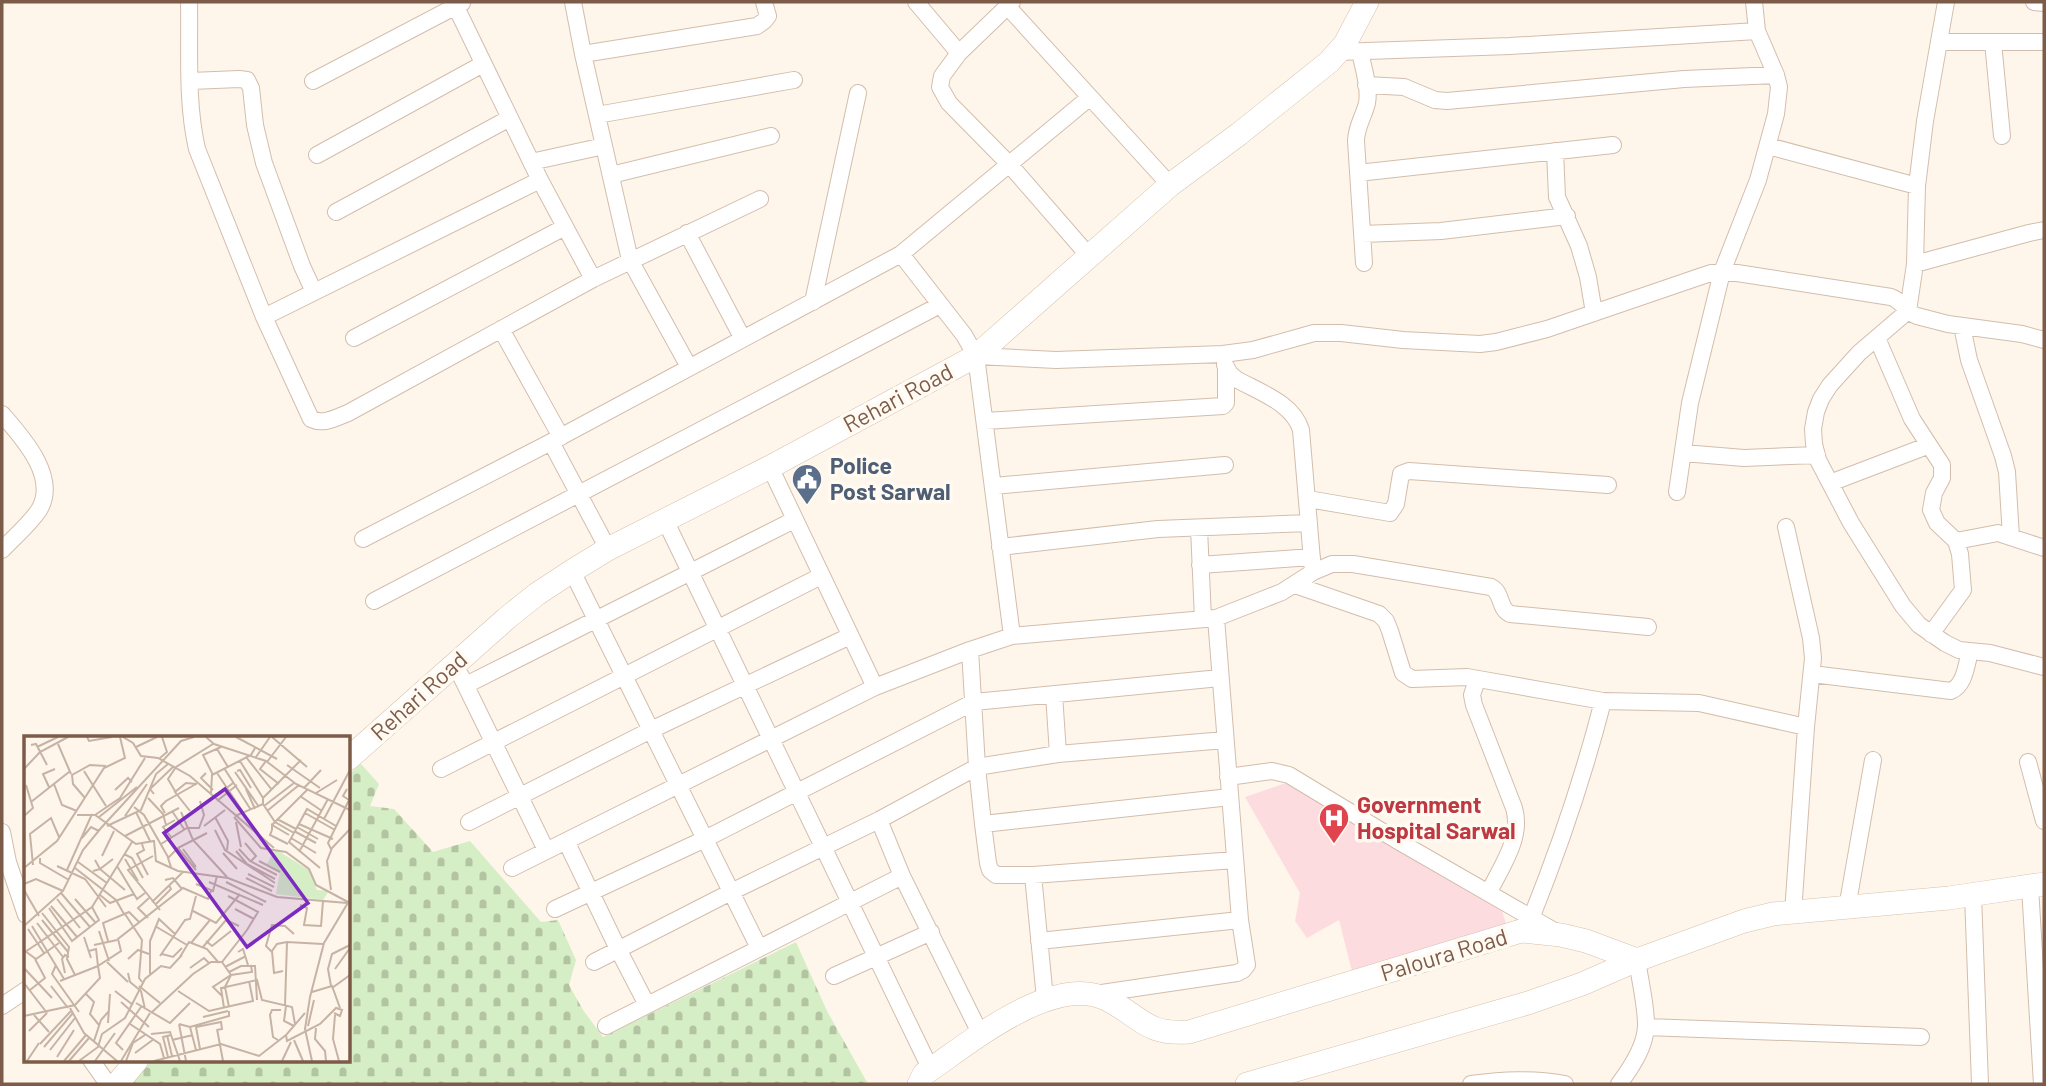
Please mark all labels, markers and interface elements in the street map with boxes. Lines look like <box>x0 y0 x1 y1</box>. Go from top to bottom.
street label: Rehari Road <box>838 357 957 438</box>
place label: Police Post Sarwal <box>830 451 951 505</box>
public building icon: Police Post Sarwal <box>790 462 824 506</box>
street label: Rehari Road <box>364 645 472 746</box>
inset map <box>24 736 350 1062</box>
place label: Government Hospital Sarwal <box>1357 790 1516 844</box>
hospital icon: Government Hospital Sarwal <box>1317 801 1351 845</box>
street label: Paloura Road <box>1377 922 1510 987</box>

